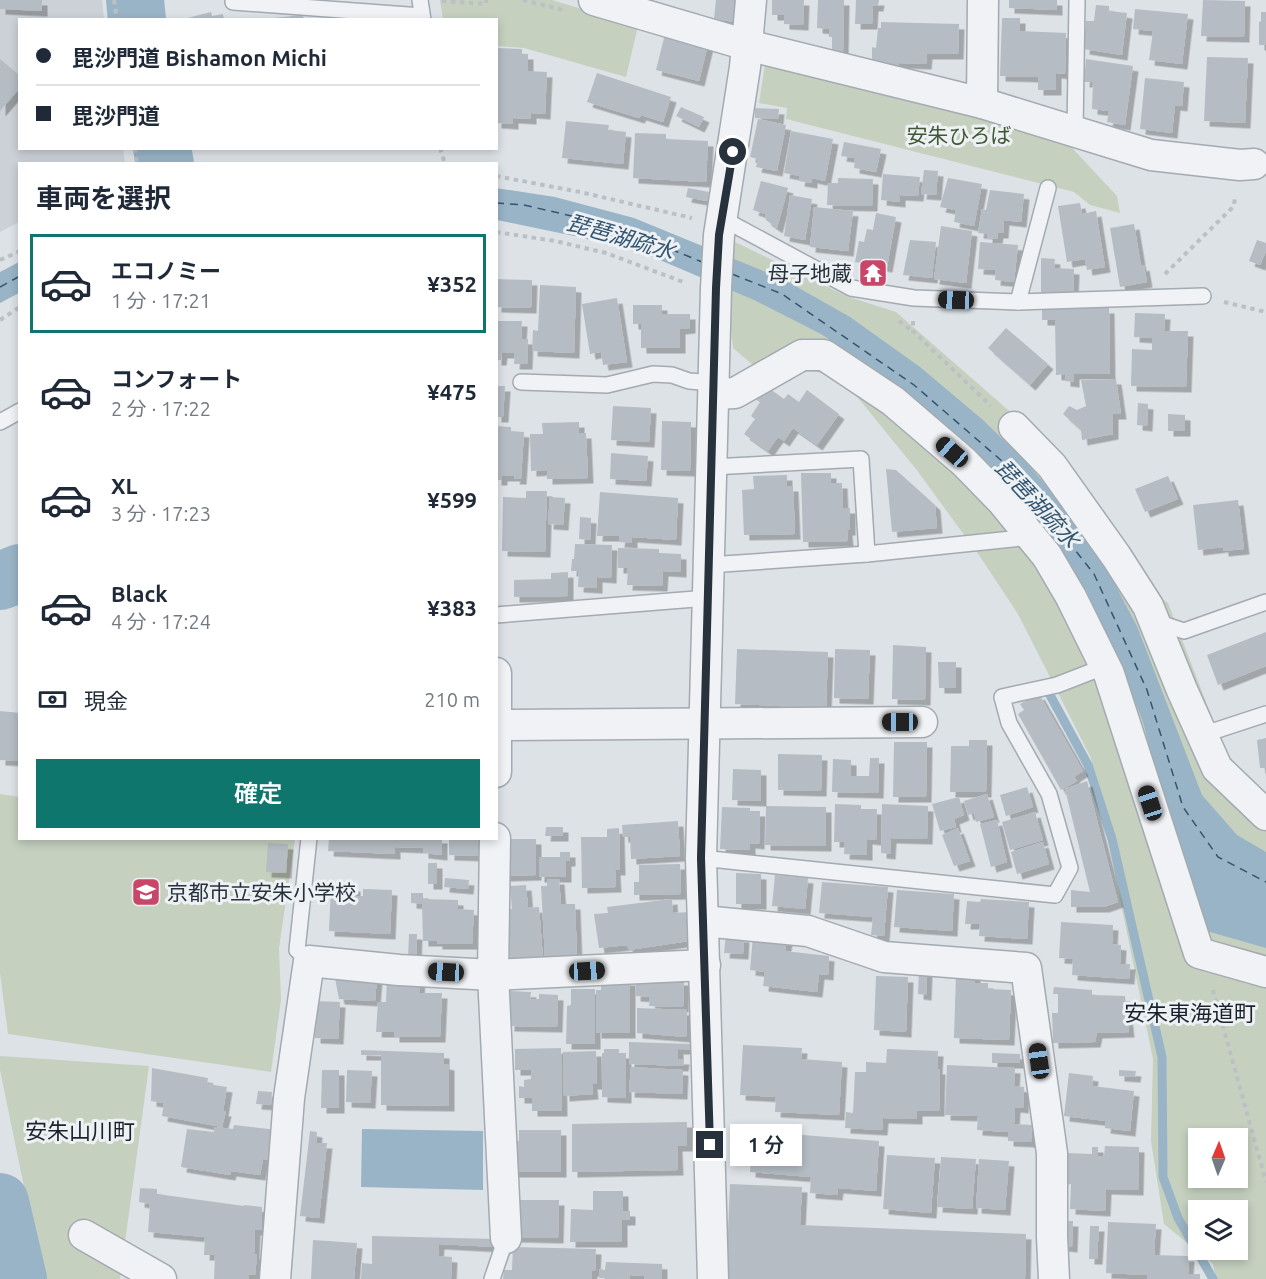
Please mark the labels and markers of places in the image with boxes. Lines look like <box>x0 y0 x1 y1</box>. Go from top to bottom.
temple icon: 母子地蔵 <box>857 257 889 289</box>
place label: 母子地蔵 <box>768 261 852 285</box>
school or university icon: 京都市立安朱小学校 <box>130 876 162 908</box>
place label: 京都市立安朱小学校 <box>167 880 356 904</box>

